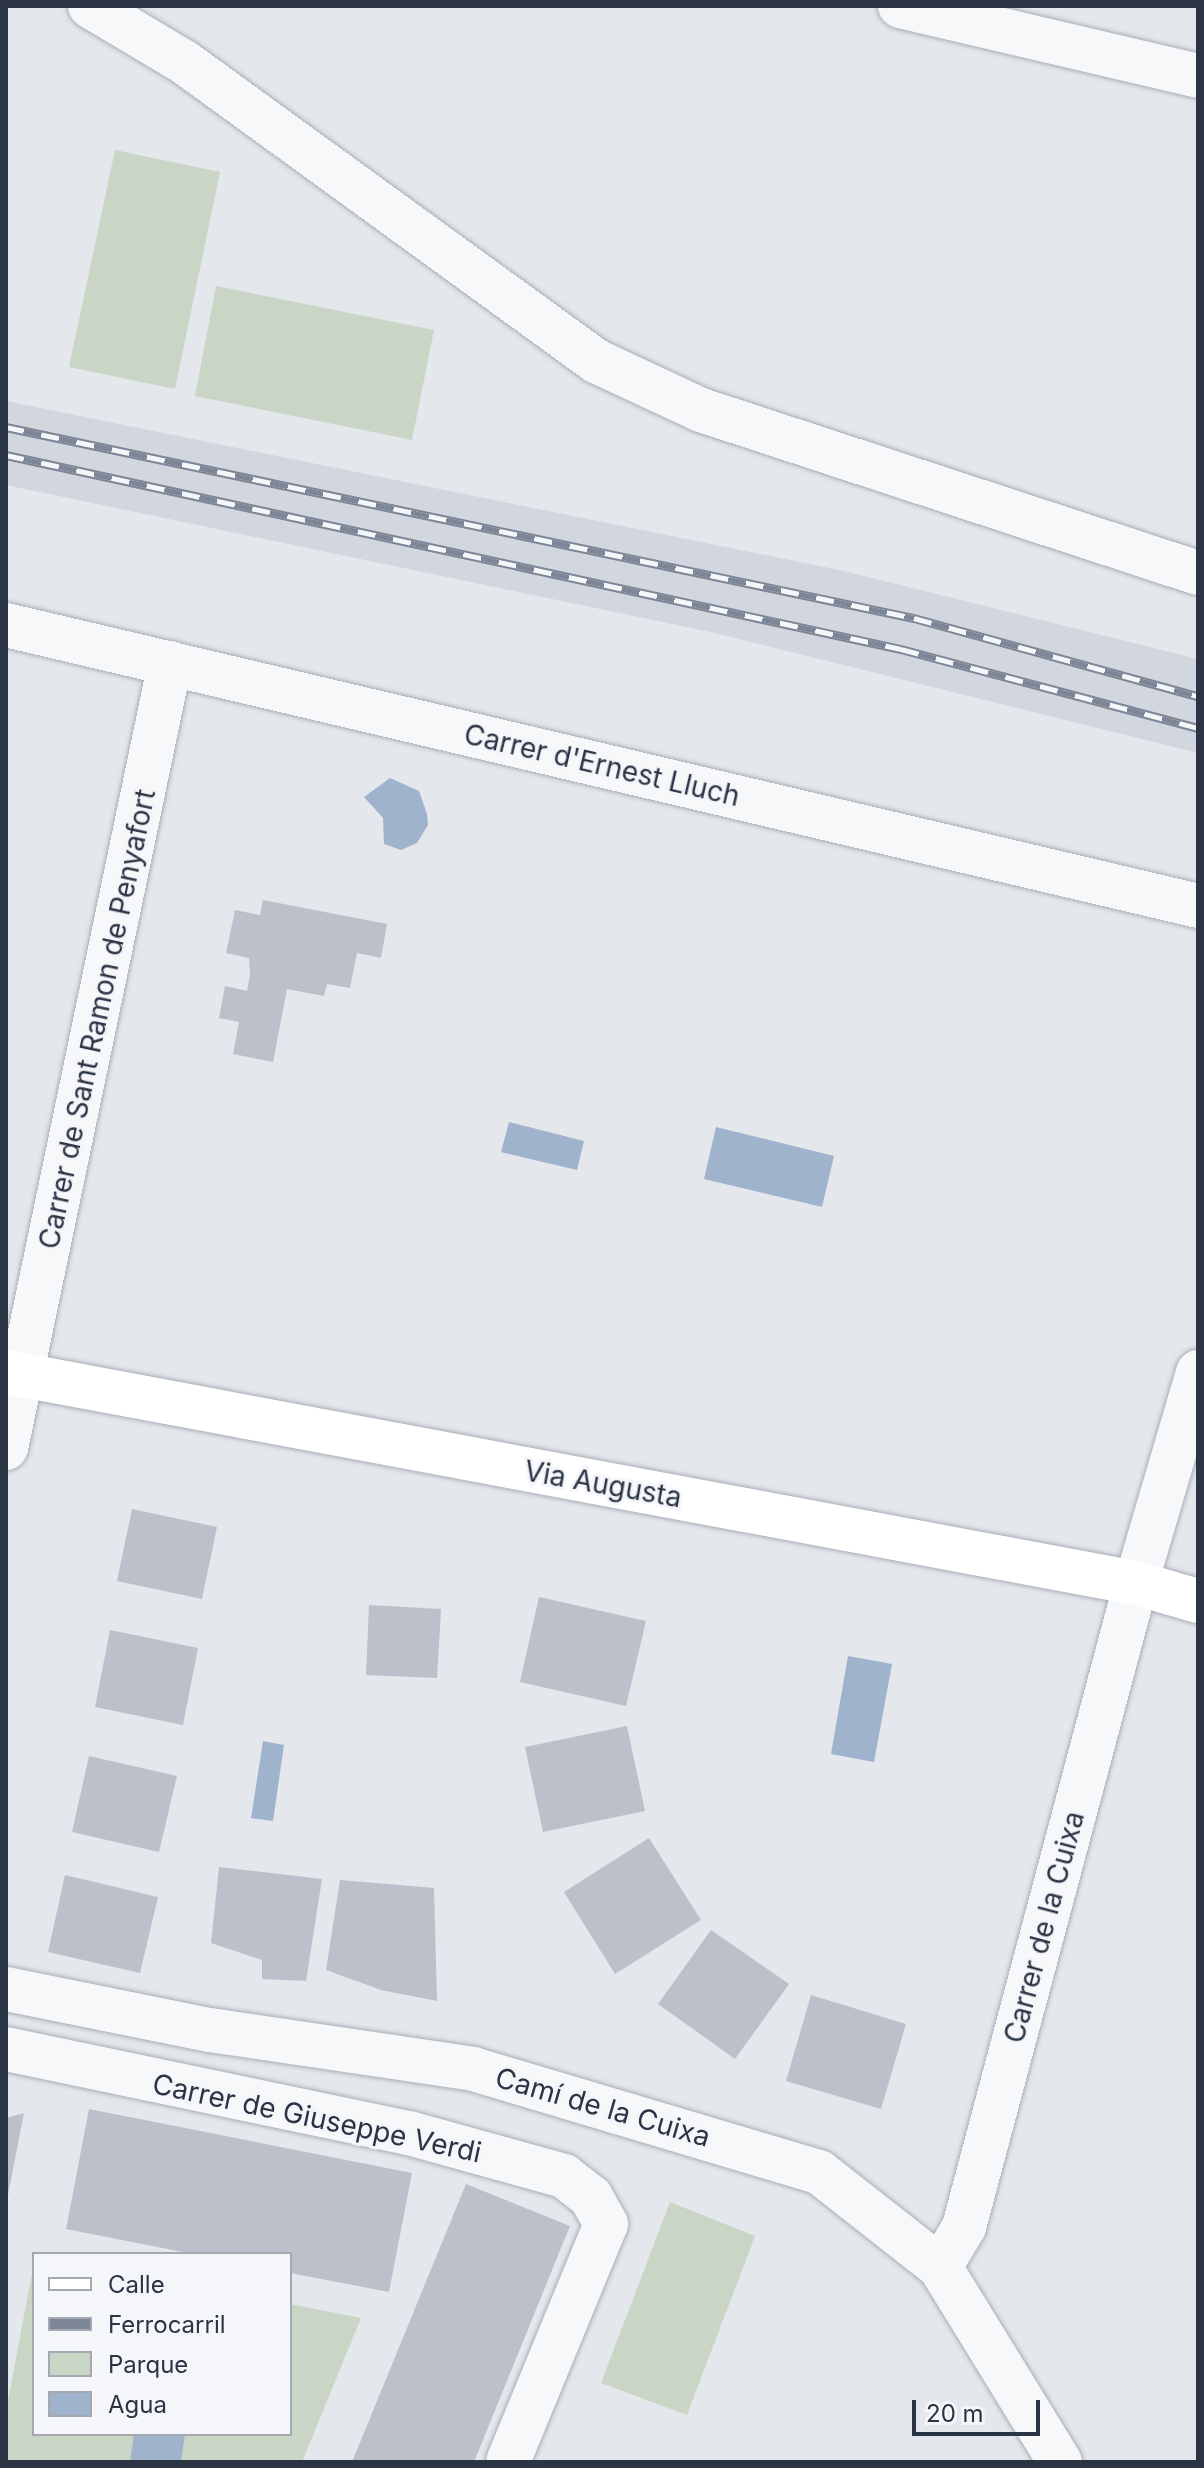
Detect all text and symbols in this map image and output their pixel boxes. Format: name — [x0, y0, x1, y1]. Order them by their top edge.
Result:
street label: Carrer d'Ernest Lluch — [461, 717, 743, 813]
street label: Carrer de Sant Ramon de Penyafort — [32, 786, 162, 1252]
street label: Via Augusta — [522, 1454, 684, 1514]
street label: Carrer de la Cuixa — [997, 1807, 1091, 2047]
street label: Camí de la Cuixa — [492, 2060, 714, 2154]
street label: Carrer de Giuseppe Verdi — [149, 2067, 485, 2169]
legend — [32, 2252, 292, 2436]
text: Calle — [108, 2270, 165, 2299]
text: Ferrocarril — [108, 2310, 226, 2339]
text: Parque — [108, 2350, 188, 2379]
scale bar — [916, 2384, 1044, 2434]
text: Agua — [108, 2390, 167, 2419]
text: 20 m — [926, 2399, 984, 2428]

